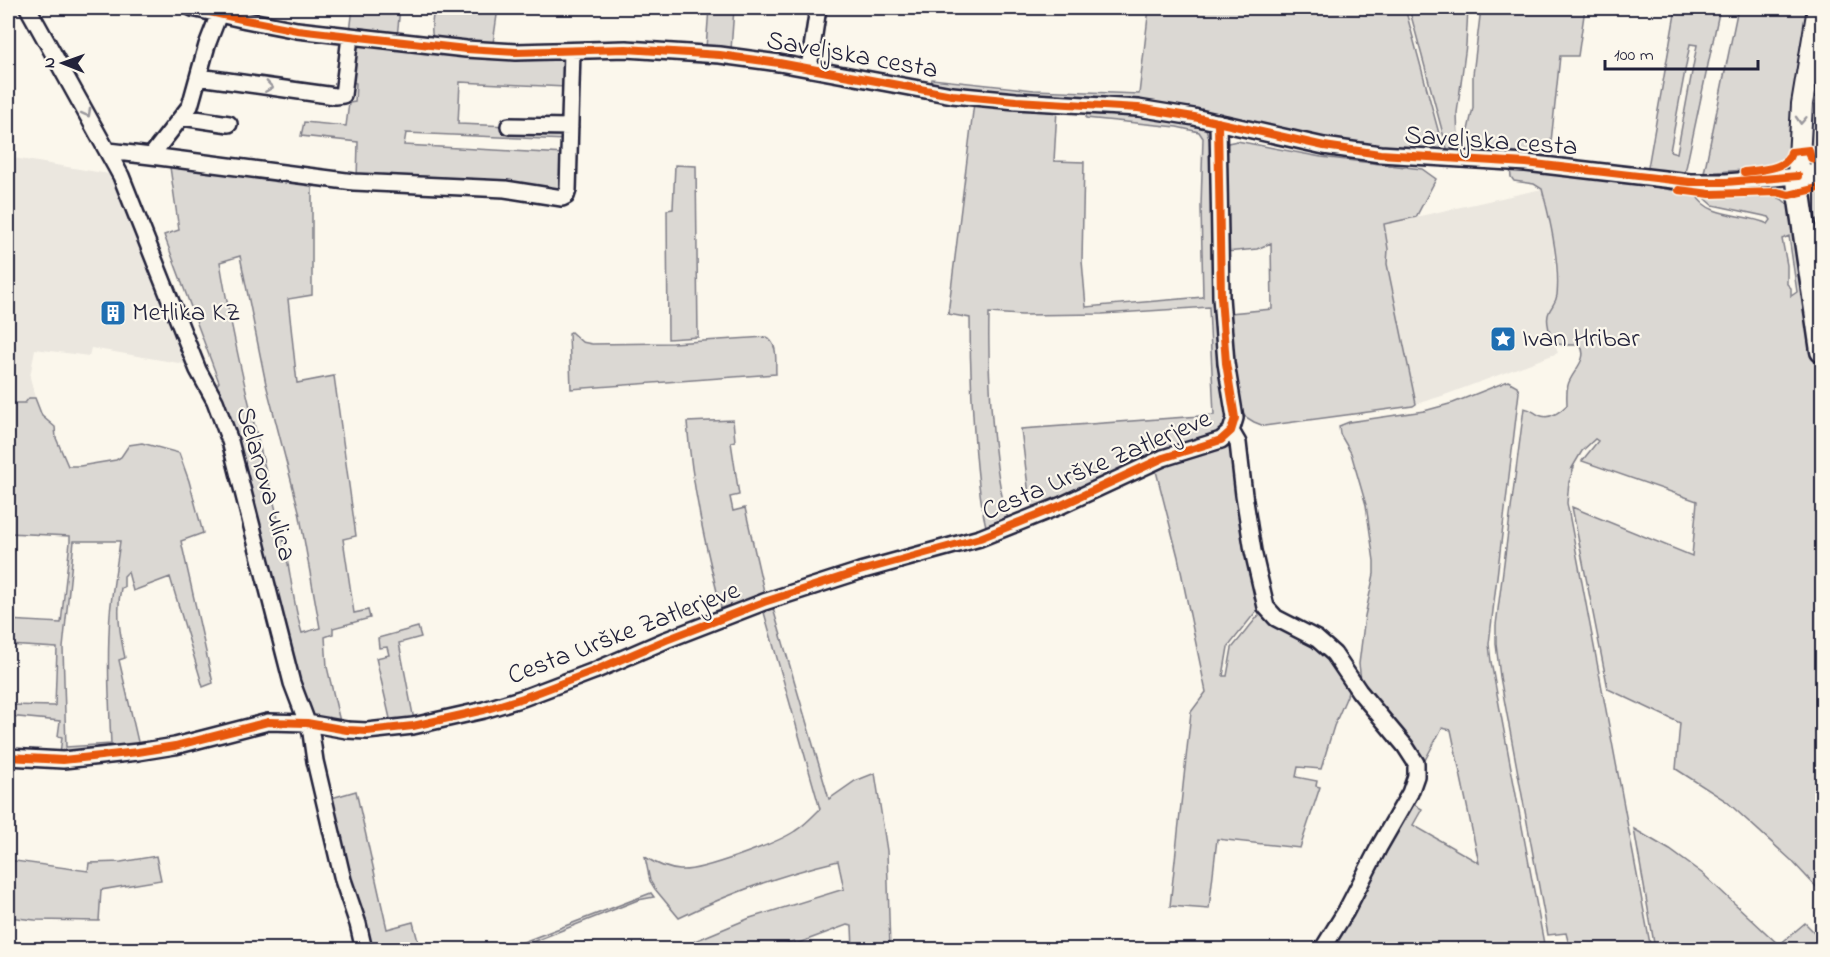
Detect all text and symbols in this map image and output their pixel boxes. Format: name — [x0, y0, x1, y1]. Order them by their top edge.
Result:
street label: Saveljska cesta — [763, 22, 941, 90]
north arrow — [33, 33, 93, 93]
scale bar — [1605, 33, 1758, 71]
text: 100 m — [1614, 43, 1654, 69]
text: N — [38, 57, 62, 68]
one-way arrow — [264, 81, 274, 93]
one-way arrow — [80, 107, 91, 118]
one-way arrow — [1795, 115, 1808, 124]
street label: Saveljska cesta — [1403, 116, 1579, 168]
place label: Metlika KZ — [132, 294, 241, 333]
building icon: Metlika KZ — [98, 298, 128, 328]
place label: Ivan Hribar — [1522, 320, 1640, 359]
place icon: Ivan Hribar — [1488, 324, 1518, 354]
street label: Cesta Urške Zatlerjeve — [976, 400, 1219, 532]
street label: Selanova ulica — [224, 402, 306, 566]
street label: Cesta Urške Zatlerjeve — [502, 571, 747, 696]

